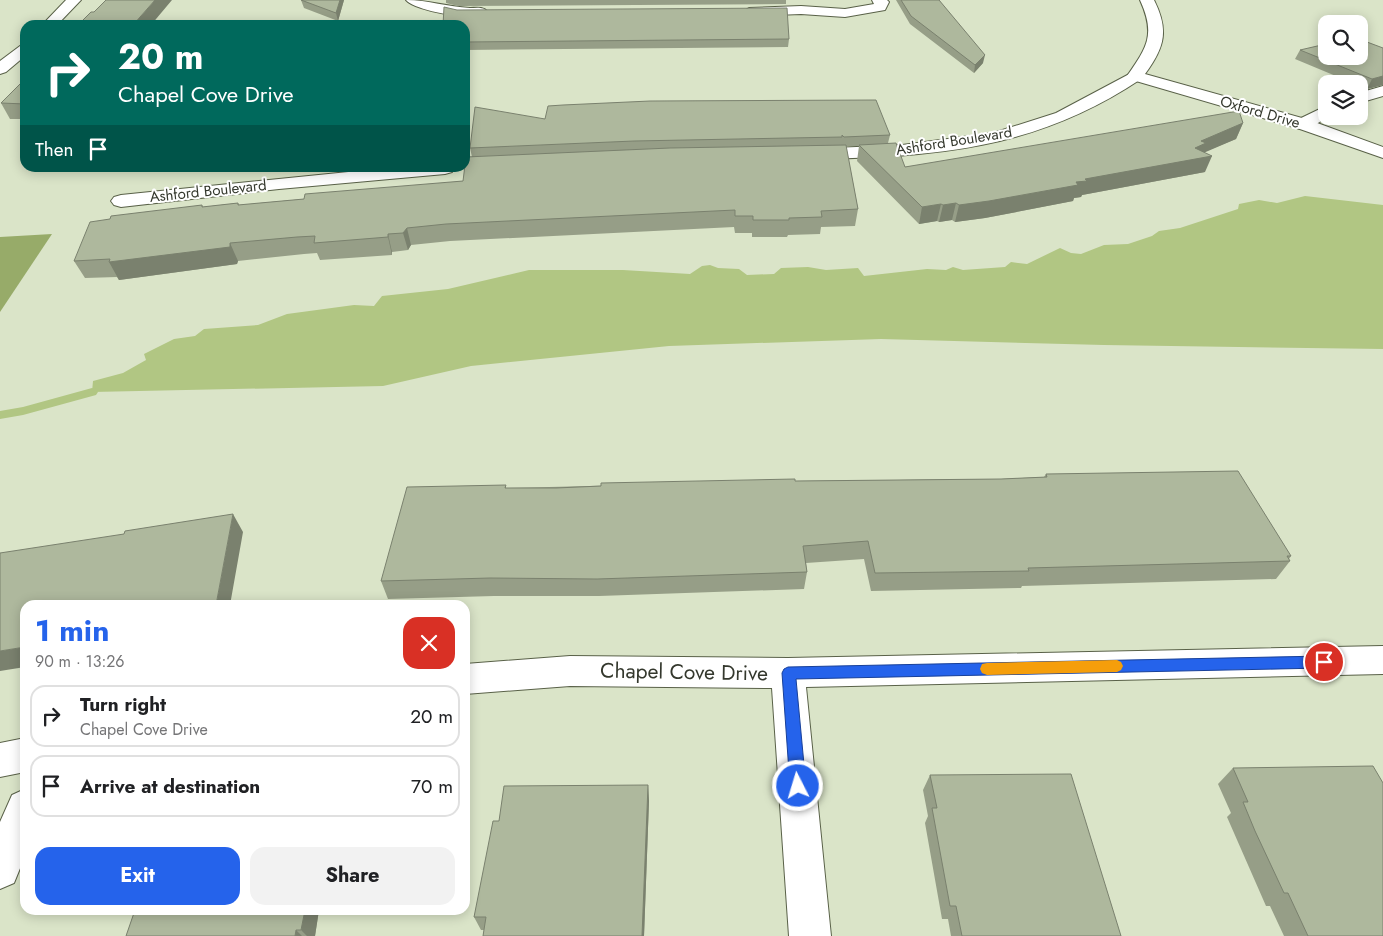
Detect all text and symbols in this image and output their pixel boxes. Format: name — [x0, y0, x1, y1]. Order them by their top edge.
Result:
map controls — [1318, 15, 1368, 125]
button: search — [1318, 15, 1368, 65]
text: 20 m — [118, 32, 203, 82]
icon: right — [35, 40, 100, 105]
button: layers — [1318, 75, 1368, 125]
text: Chapel Cove Drive — [118, 78, 294, 110]
street label: Oxford Drive — [1217, 90, 1303, 134]
street label: Ashford Boulevard — [894, 121, 1014, 161]
icon: arrive — [84, 135, 112, 163]
text: Then — [35, 136, 74, 163]
street label: Ashford Boulevard — [148, 174, 268, 208]
text: 1 min — [35, 609, 109, 652]
button: close — [403, 617, 455, 669]
pin — [1303, 641, 1345, 683]
icon: arrive — [1310, 648, 1338, 676]
text: 90 m · 13:26 — [35, 650, 125, 673]
street label: Chapel Cove Drive — [600, 656, 768, 688]
text: Turn right — [80, 691, 166, 718]
icon: right — [37, 702, 65, 730]
text: 20 m — [410, 703, 453, 730]
text: Chapel Cove Drive — [80, 718, 208, 741]
position arrow — [771, 759, 823, 811]
icon: arrive — [37, 772, 65, 800]
text: Arrive at destination — [80, 773, 260, 800]
text: 70 m — [411, 773, 453, 800]
button: Exit — [35, 847, 240, 905]
button: Share — [250, 847, 455, 905]

